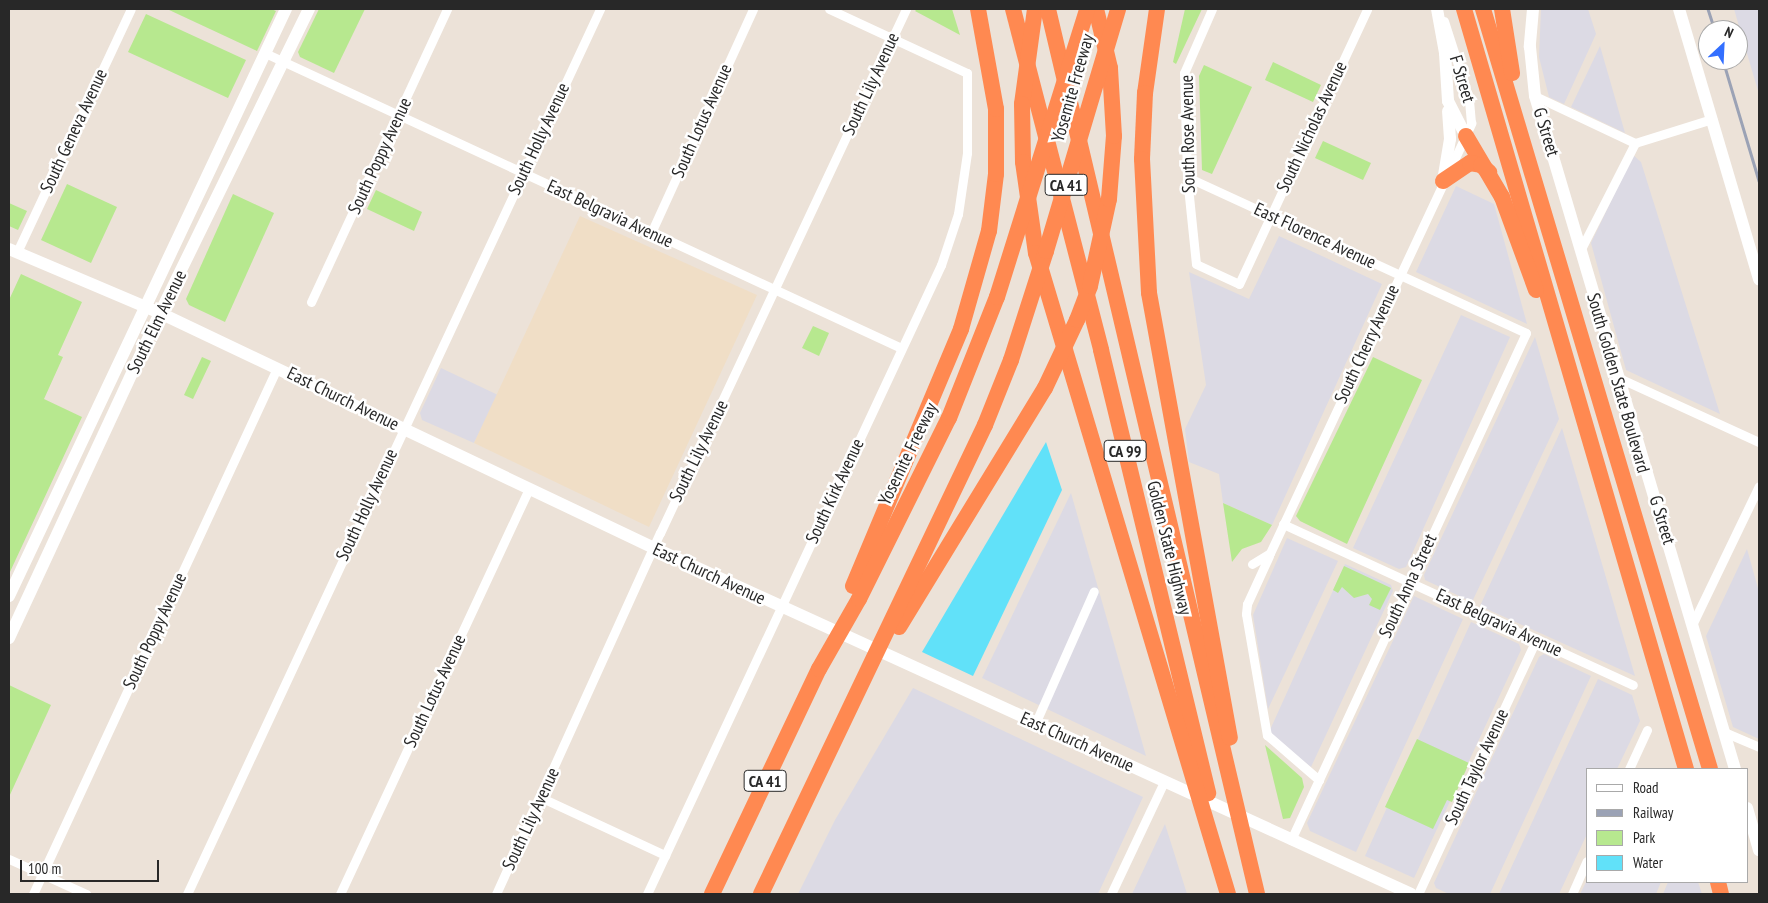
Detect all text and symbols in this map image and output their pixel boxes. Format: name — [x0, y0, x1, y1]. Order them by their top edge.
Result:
north arrow — [1698, 20, 1748, 70]
text: N — [1722, 23, 1736, 42]
street label: South Lily Avenue — [838, 29, 904, 139]
street label: Yosemite Freeway — [1047, 31, 1099, 145]
street label: F Street — [1445, 53, 1479, 105]
street label: South Nicholas Avenue — [1272, 58, 1352, 196]
street label: South Lotus Avenue — [667, 61, 737, 181]
street label: South Geneva Avenue — [36, 65, 112, 197]
street label: South Rose Avenue — [1176, 75, 1200, 193]
street label: South Holly Avenue — [503, 79, 575, 199]
street label: South Poppy Avenue — [343, 94, 417, 218]
street label: G Street — [1528, 105, 1564, 159]
road number: CA 41 — [1044, 172, 1088, 198]
street label: East Belgravia Avenue — [543, 175, 677, 253]
street label: East Florence Avenue — [1250, 198, 1380, 274]
street label: South Elm Avenue — [123, 267, 191, 377]
street label: South Cherry Avenue — [1330, 281, 1404, 407]
street label: South Golden State Boulevard — [1582, 291, 1654, 475]
street label: East Church Avenue — [283, 362, 403, 436]
street label: South Lily Avenue — [665, 396, 733, 506]
street label: Yosemite Freeway — [874, 399, 942, 509]
street label: South Kirk Avenue — [801, 435, 869, 547]
road number: CA 99 — [1102, 438, 1148, 464]
street label: South Holly Avenue — [331, 445, 403, 565]
street label: Golden State Highway — [1142, 479, 1196, 617]
street label: G Street — [1644, 493, 1680, 547]
street label: South Anna Street — [1374, 530, 1442, 642]
street label: East Church Avenue — [649, 538, 769, 610]
street label: South Poppy Avenue — [118, 569, 192, 693]
street label: East Belgravia Avenue — [1432, 584, 1566, 662]
street label: South Lotus Avenue — [399, 631, 471, 751]
street label: South Taylor Avenue — [1440, 705, 1514, 829]
street label: East Church Avenue — [1017, 707, 1137, 777]
street label: South Lily Avenue — [498, 764, 564, 874]
road number: CA 41 — [742, 768, 788, 794]
legend — [1586, 768, 1748, 883]
text: Road — [1633, 778, 1659, 797]
text: Railway — [1633, 803, 1673, 822]
text: Park — [1633, 828, 1655, 847]
scale bar — [22, 850, 161, 882]
text: Water — [1633, 853, 1663, 872]
text: 100 m — [28, 859, 61, 878]

